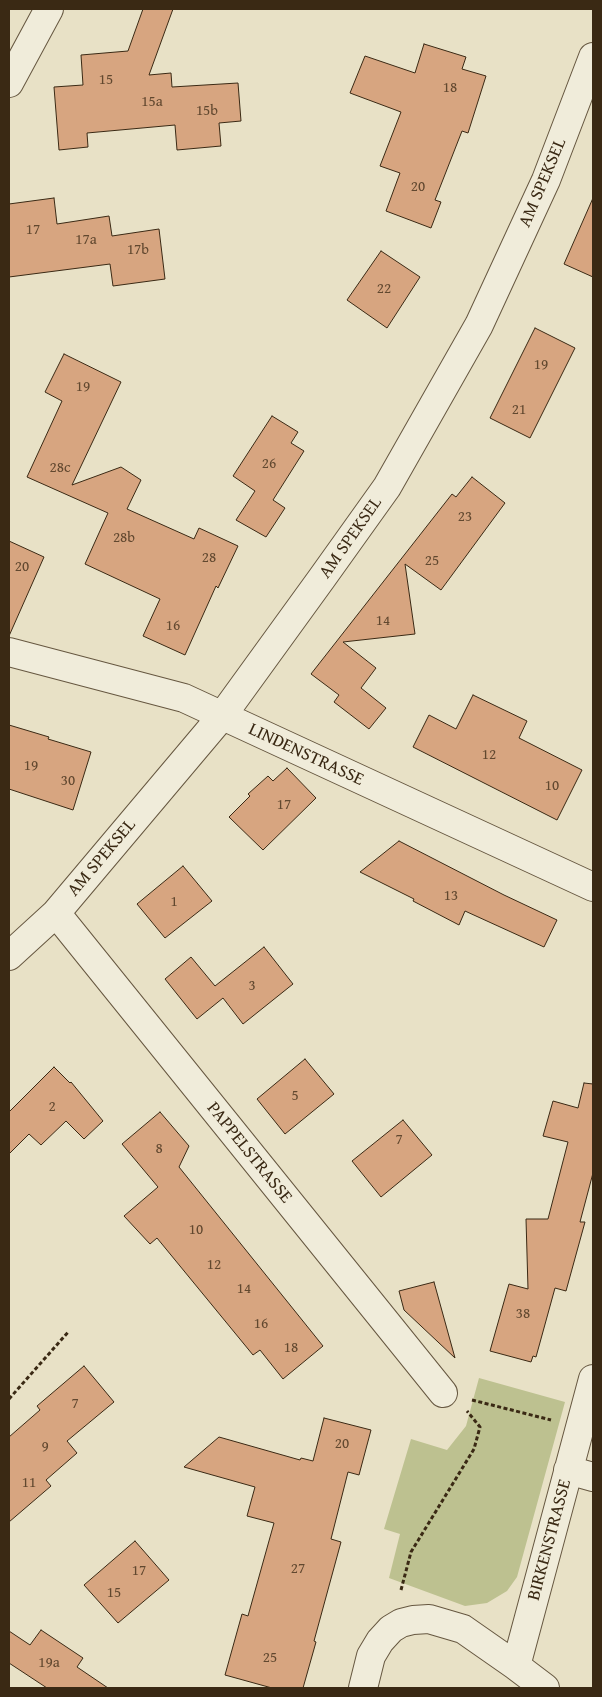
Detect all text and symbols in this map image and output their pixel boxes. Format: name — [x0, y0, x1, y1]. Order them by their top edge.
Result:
house number: 15 — [99, 71, 113, 89]
house number: 18 — [443, 79, 457, 97]
house number: 15a — [141, 93, 163, 111]
house number: 15b — [196, 102, 218, 120]
street label: AM SPEKSEL — [515, 135, 571, 231]
house number: 20 — [411, 178, 425, 196]
house number: 17 — [26, 221, 40, 239]
house number: 17a — [75, 231, 97, 249]
house number: 17b — [127, 241, 149, 259]
house number: 22 — [377, 280, 391, 298]
house number: 19 — [534, 356, 548, 374]
house number: 19 — [76, 378, 90, 396]
house number: 21 — [512, 401, 526, 419]
house number: 26 — [262, 455, 276, 473]
house number: 28c — [49, 459, 71, 477]
street label: AM SPEKSEL — [315, 493, 387, 583]
house number: 23 — [458, 508, 472, 526]
house number: 28b — [113, 529, 135, 547]
house number: 28 — [202, 549, 216, 567]
house number: 25 — [425, 552, 439, 570]
house number: 20 — [15, 558, 29, 576]
house number: 14 — [376, 612, 390, 630]
house number: 16 — [166, 617, 180, 635]
street label: LINDENSTRASSE — [245, 719, 367, 791]
house number: 12 — [482, 746, 496, 764]
house number: 19 — [24, 757, 38, 775]
house number: 30 — [61, 772, 75, 790]
house number: 10 — [545, 777, 559, 795]
house number: 17 — [277, 796, 291, 814]
street label: AM SPEKSEL — [63, 815, 141, 901]
house number: 13 — [444, 887, 458, 905]
house number: 1 — [170, 893, 178, 911]
house number: 3 — [248, 977, 256, 995]
house number: 5 — [291, 1087, 299, 1105]
house number: 2 — [48, 1098, 56, 1116]
street label: PAPPELSTRASSE — [202, 1098, 296, 1208]
house number: 7 — [395, 1131, 403, 1149]
house number: 8 — [155, 1140, 163, 1158]
house number: 10 — [189, 1221, 203, 1239]
house number: 12 — [207, 1256, 221, 1274]
house number: 14 — [237, 1280, 251, 1298]
house number: 38 — [516, 1305, 530, 1323]
house number: 16 — [254, 1315, 268, 1333]
house number: 18 — [284, 1339, 298, 1357]
house number: 7 — [71, 1395, 79, 1413]
house number: 20 — [335, 1435, 349, 1453]
house number: 9 — [41, 1438, 49, 1456]
house number: 11 — [22, 1474, 36, 1492]
street label: BIRKENSTRASSE — [523, 1477, 577, 1603]
house number: 27 — [291, 1560, 305, 1578]
house number: 17 — [132, 1562, 146, 1580]
house number: 15 — [107, 1584, 121, 1602]
house number: 25 — [263, 1649, 277, 1667]
house number: 19a — [38, 1654, 60, 1672]

